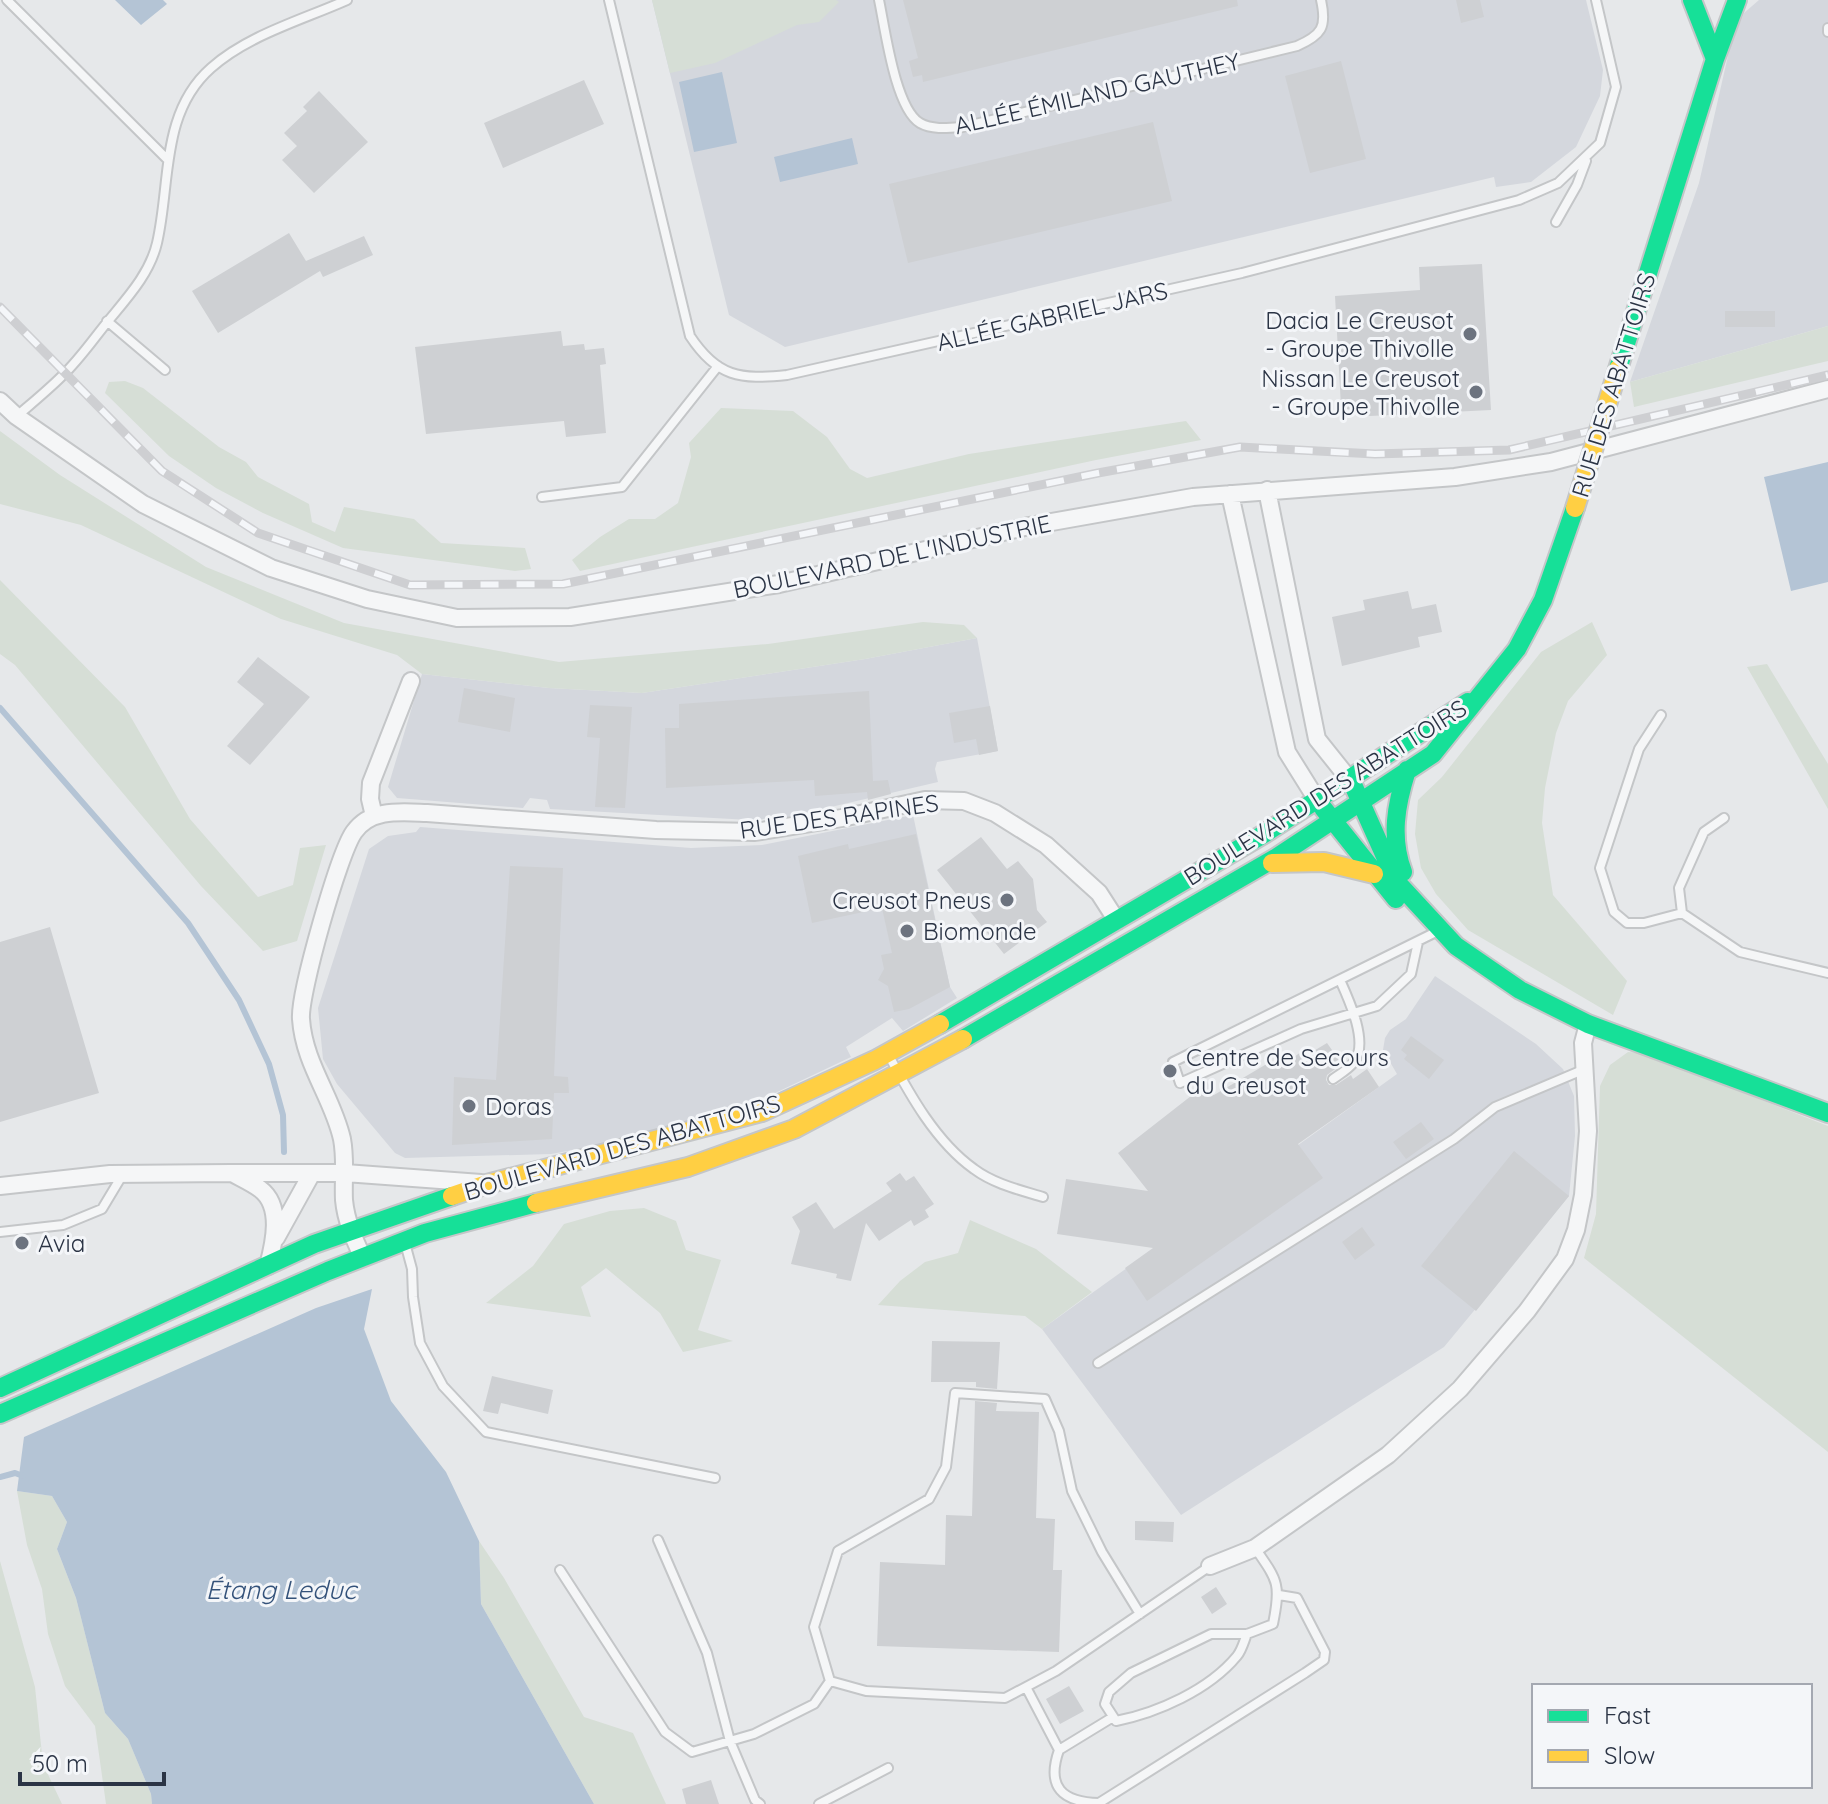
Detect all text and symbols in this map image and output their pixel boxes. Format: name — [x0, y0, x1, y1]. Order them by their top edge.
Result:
street label: ALLÉE ÉMILAND GAUTHEY — [951, 46, 1243, 140]
street label: RUE DES ABATTOIRS — [1565, 269, 1661, 501]
street label: ALLÉE GABRIEL JARS — [934, 275, 1170, 357]
place label: Dacia Le Creusot - Groupe Thivolle — [1265, 305, 1454, 363]
marker: Dacia Le Creusot - Groupe Thivolle — [1461, 325, 1479, 343]
place label: Nissan Le Creusot - Groupe Thivolle — [1261, 363, 1460, 421]
marker: Nissan Le Creusot - Groupe Thivolle — [1467, 383, 1485, 401]
street label: BOULEVARD DE L'INDUSTRIE — [730, 508, 1054, 604]
street label: BOULEVARD DES ABATTOIRS — [1178, 692, 1472, 892]
street label: RUE DES RAPINES — [738, 787, 940, 845]
place label: Creusot Pneus — [832, 885, 991, 915]
marker: Creusot Pneus — [998, 891, 1016, 909]
place label: Biomonde — [923, 916, 1037, 946]
marker: Biomonde — [898, 922, 916, 940]
place label: Centre de Secours du Creusot — [1186, 1042, 1389, 1100]
marker: Centre de Secours du Creusot — [1161, 1062, 1179, 1080]
street label: BOULEVARD DES ABATTOIRS — [460, 1087, 784, 1207]
place label: Doras — [485, 1091, 552, 1121]
marker: Doras — [460, 1097, 478, 1115]
place label: Avia — [38, 1228, 85, 1258]
marker: Avia — [13, 1234, 31, 1252]
water label: Étang Leduc — [206, 1573, 359, 1606]
legend — [1532, 1684, 1812, 1788]
text: Fast — [1604, 1700, 1651, 1730]
scale bar — [20, 1736, 164, 1786]
text: Slow — [1604, 1740, 1655, 1770]
text: 50 m — [32, 1748, 88, 1778]

